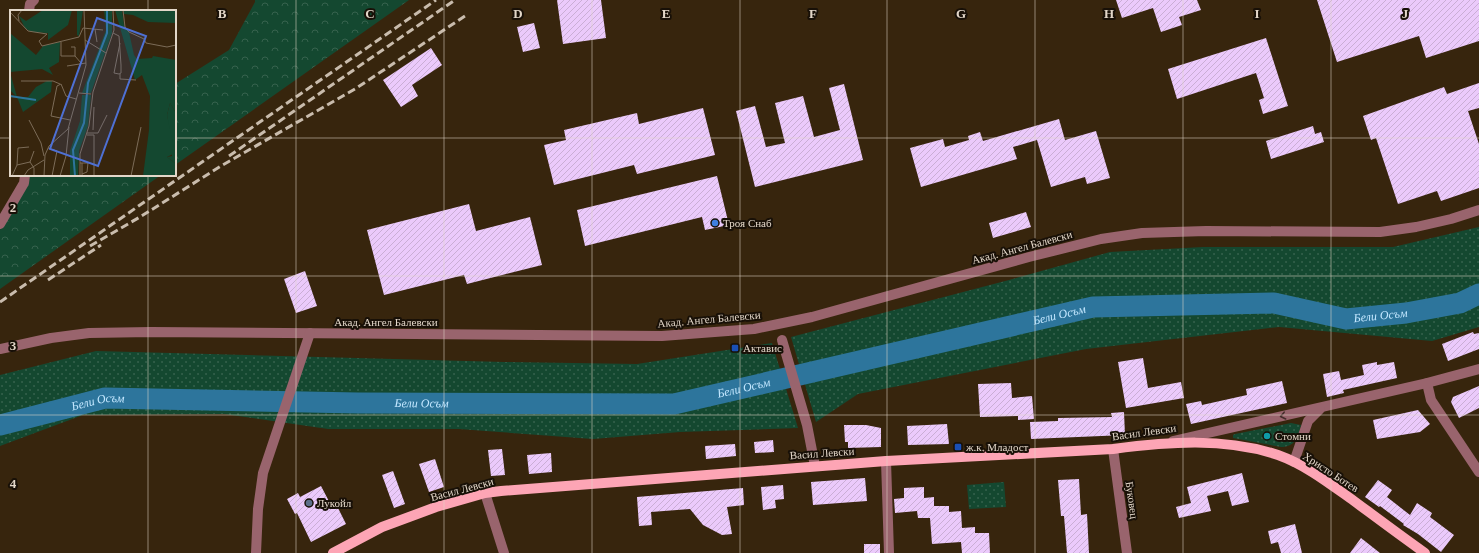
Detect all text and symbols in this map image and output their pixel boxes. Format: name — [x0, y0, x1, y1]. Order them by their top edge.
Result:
text: B — [218, 6, 227, 21]
text: C — [365, 6, 375, 21]
text: D — [513, 6, 523, 21]
text: E — [662, 6, 670, 21]
text: F — [809, 6, 817, 21]
text: G — [956, 6, 966, 21]
text: H — [1104, 6, 1114, 21]
text: I — [1254, 6, 1260, 21]
text: J — [1402, 6, 1409, 21]
inset map — [10, 10, 176, 176]
text: 2 — [10, 200, 16, 215]
place label: Троя Снаб — [723, 217, 772, 229]
marker: Троя Снаб — [710, 218, 720, 228]
street label: Акад. Ангел Балевски — [971, 228, 1074, 266]
water label: Бели Осъм — [1030, 302, 1088, 328]
water label: Бели Осъм — [1352, 306, 1408, 325]
street label: Акад. Ангел Балевски — [657, 309, 761, 329]
street label: Акад. Ангел Балевски — [334, 316, 438, 328]
text: 3 — [10, 338, 17, 353]
place label: Актавис — [743, 342, 782, 354]
marker: Актавис — [730, 343, 740, 353]
water label: Бели Осъм — [715, 375, 772, 401]
water label: Бели Осъм — [69, 391, 125, 414]
water label: Бели Осъм — [393, 396, 449, 410]
one-way arrow — [1280, 412, 1286, 420]
street label: Васил Левски — [1111, 422, 1177, 442]
place label: Стомни — [1275, 430, 1311, 442]
marker: Стомни — [1262, 431, 1272, 441]
place label: ж.к. Младост — [965, 441, 1029, 453]
marker: ж.к. Младост — [953, 442, 963, 452]
street label: Васил Левски — [789, 445, 855, 461]
street label: Христо Ботев — [1301, 450, 1361, 494]
street label: Васил Левски — [429, 475, 495, 503]
text: 4 — [10, 476, 17, 491]
street label: Буковец — [1123, 480, 1141, 520]
place label: Лукойл — [317, 497, 352, 509]
marker: Лукойл — [304, 498, 314, 508]

